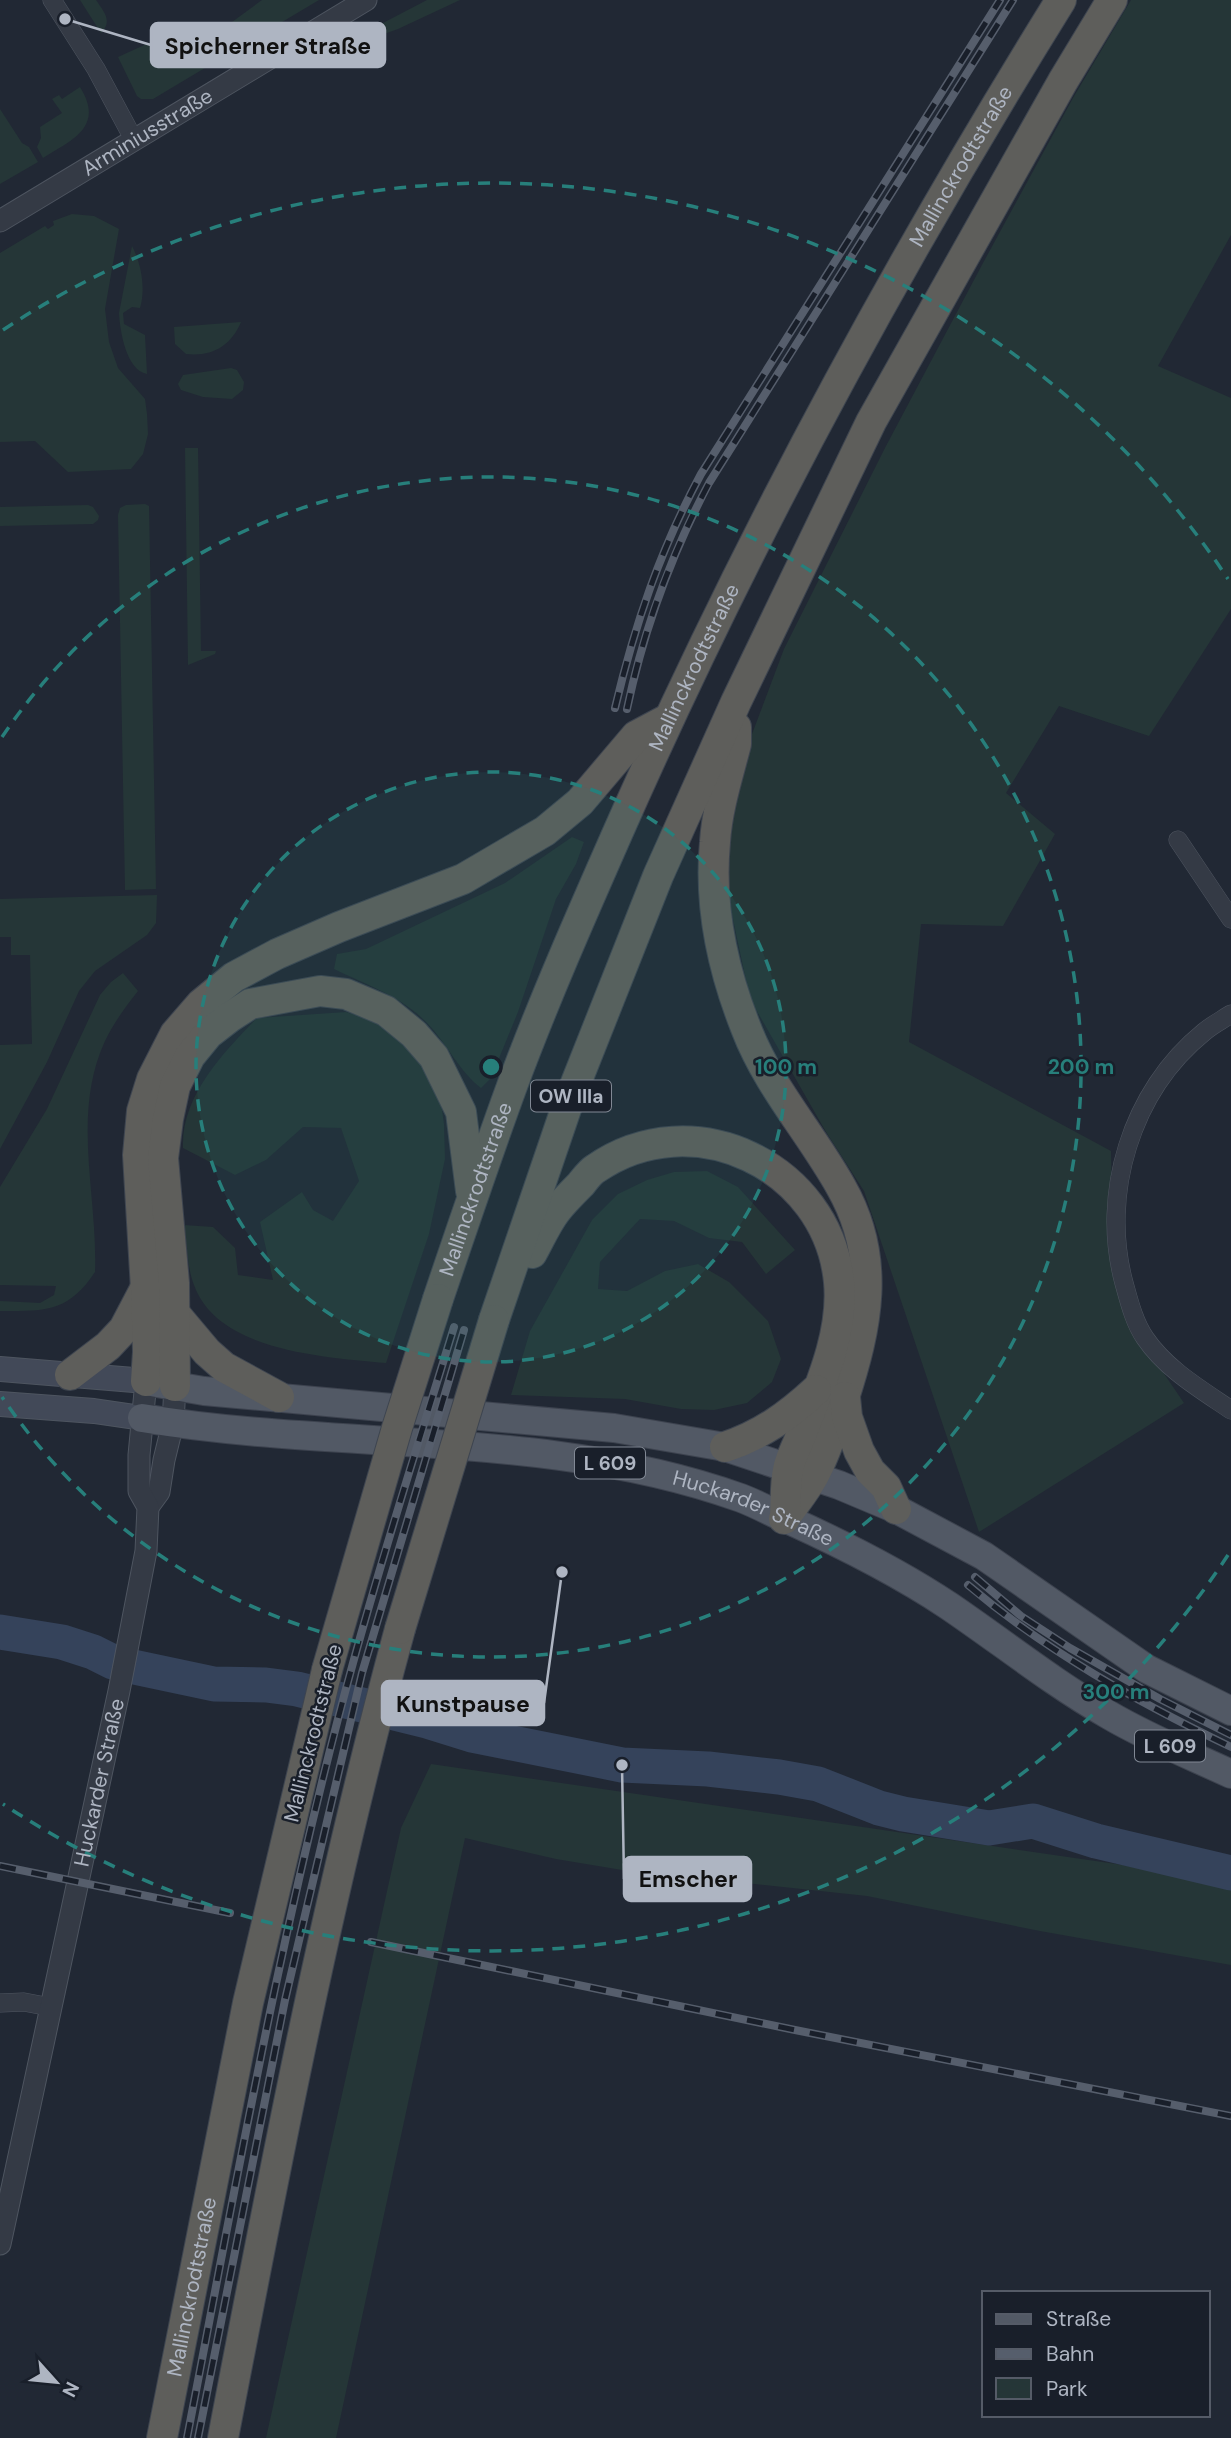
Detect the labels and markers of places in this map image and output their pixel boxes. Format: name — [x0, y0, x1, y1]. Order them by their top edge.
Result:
callout: Spicherner Straße — [151, 23, 385, 67]
centre of rings — [479, 1055, 503, 1079]
callout: Kunstpause — [382, 1681, 544, 1725]
callout: Emscher — [624, 1857, 751, 1901]

